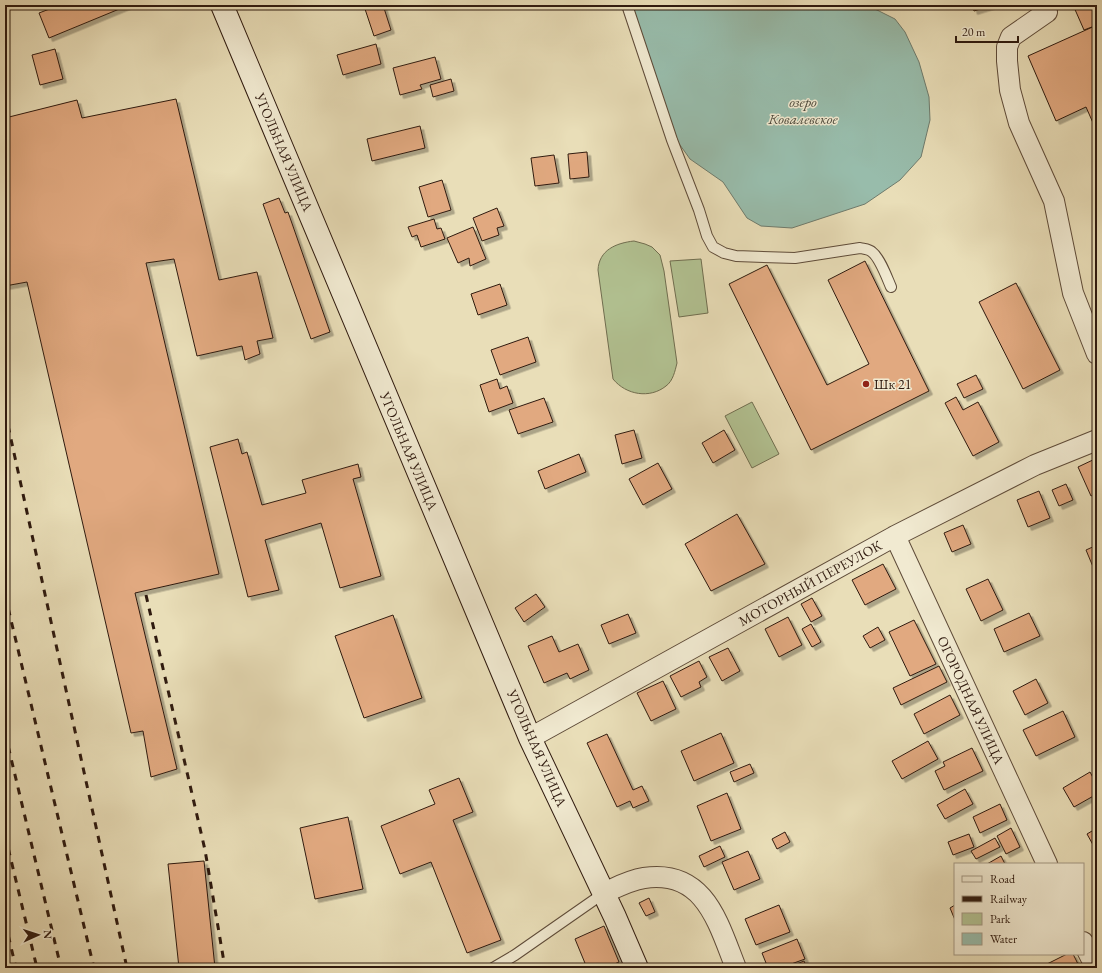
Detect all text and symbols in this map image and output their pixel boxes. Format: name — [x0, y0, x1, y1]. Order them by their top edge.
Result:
scale bar — [956, 18, 1018, 44]
text: 20 m — [962, 24, 986, 40]
street label: УГОЛЬНАЯ УЛИЦА — [251, 89, 317, 214]
water label: озеро Ковалевское — [767, 92, 839, 128]
place label: Шк 21 — [874, 375, 911, 393]
marker: Шк 21 — [861, 379, 871, 389]
street label: УГОЛЬНАЯ УЛИЦА — [376, 388, 442, 513]
street label: МОТОРНЫЙ ПЕРЕУЛОК — [735, 536, 885, 630]
street label: ОГОРОДНАЯ УЛИЦА — [933, 633, 1009, 767]
street label: УГОЛЬНАЯ УЛИЦА — [503, 686, 571, 810]
legend — [954, 863, 1084, 955]
text: Road — [990, 871, 1016, 887]
text: Railway — [990, 891, 1028, 907]
text: Park — [990, 911, 1011, 927]
north arrow — [18, 915, 58, 955]
text: N — [41, 930, 55, 939]
text: Water — [990, 931, 1017, 947]

